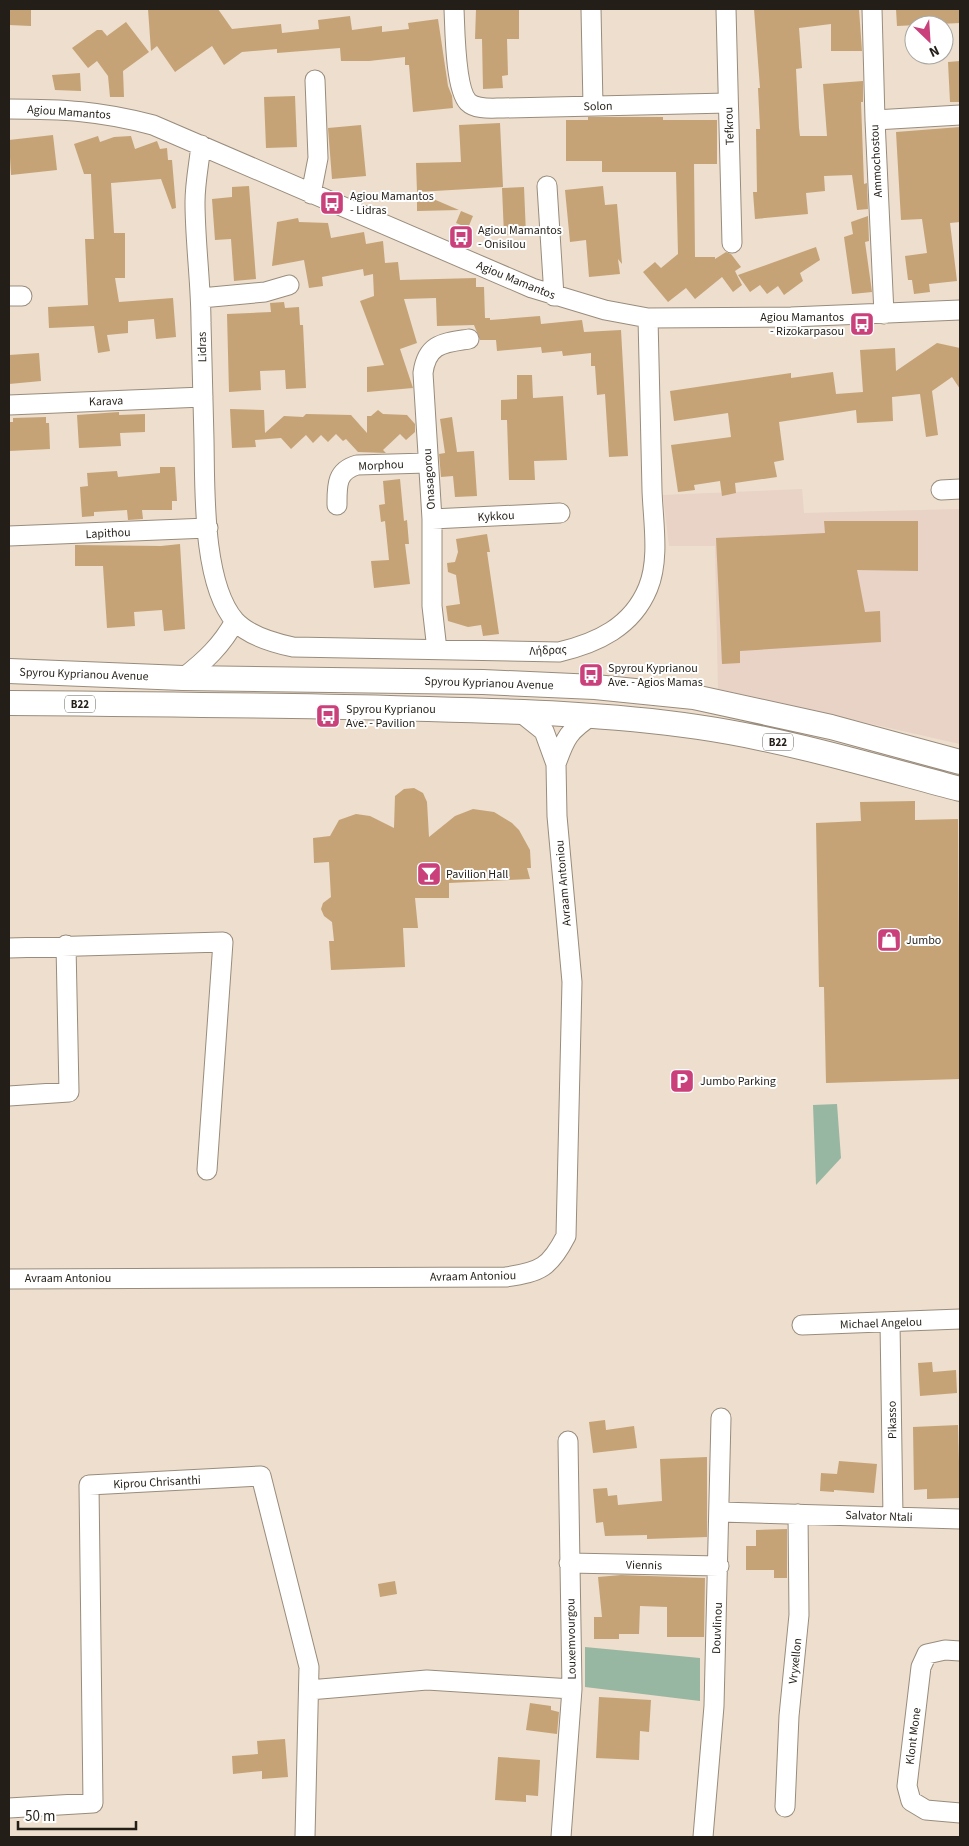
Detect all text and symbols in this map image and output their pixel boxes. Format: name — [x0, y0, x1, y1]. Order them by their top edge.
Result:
north arrow — [904, 15, 954, 65]
text: N — [926, 40, 943, 62]
street label: Solon — [583, 98, 613, 115]
street label: Agiou Mamantos — [27, 101, 111, 124]
street label: Tefkrou — [720, 107, 739, 145]
street label: Ammochostou — [866, 124, 887, 198]
place label: Agiou Mamantos - Lidras — [350, 188, 434, 219]
bus stop icon: Agiou Mamantos - Lidras — [319, 190, 345, 216]
place label: Agiou Mamantos - Onisilou — [478, 222, 562, 253]
bus stop icon: Agiou Mamantos - Onisilou — [448, 224, 474, 250]
street label: Agiou Mamantos — [474, 257, 558, 304]
place label: Agiou Mamantos - Rizokarpasou — [760, 309, 844, 340]
bus stop icon: Agiou Mamantos - Rizokarpasou — [849, 311, 875, 337]
street label: Lidras — [194, 332, 211, 362]
street label: Karava — [89, 392, 123, 411]
street label: Onasagorou — [419, 448, 440, 510]
street label: Morphou — [358, 456, 404, 475]
street label: Kykkou — [477, 507, 515, 526]
street label: Lapithou — [85, 524, 131, 543]
street label: Λήδρας — [529, 641, 567, 660]
place label: Spyrou Kyprianou Ave. - Agios Mamas — [608, 660, 703, 691]
bus stop icon: Spyrou Kyprianou Ave. - Agios Mamas — [578, 662, 604, 688]
street label: Spyrou Kyprianou Avenue — [19, 664, 149, 685]
street label: Spyrou Kyprianou Avenue — [424, 673, 554, 694]
road number: B22 — [65, 696, 95, 712]
place label: Spyrou Kyprianou Ave. - Pavilion — [346, 701, 436, 732]
bus stop icon: Spyrou Kyprianou Ave. - Pavilion — [315, 703, 341, 729]
road number: B22 — [763, 734, 793, 750]
street label: Avraam Antoniou — [551, 839, 576, 927]
bar icon: Pavilion Hall — [416, 861, 442, 887]
place label: Pavilion Hall — [446, 866, 508, 883]
shop icon: Jumbo — [876, 927, 902, 953]
place label: Jumbo — [906, 932, 941, 949]
parking icon: Jumbo Parking — [669, 1068, 695, 1094]
place label: Jumbo Parking — [700, 1073, 776, 1090]
street label: Avraam Antoniou — [430, 1267, 516, 1286]
street label: Avraam Antoniou — [25, 1270, 111, 1287]
street label: Michael Angelou — [840, 1314, 922, 1333]
street label: Pikasso — [884, 1401, 901, 1439]
street label: Kiprou Chrisanthi — [113, 1472, 201, 1493]
street label: Salvator Ntali — [845, 1507, 913, 1526]
street label: Viennis — [626, 1557, 662, 1574]
street label: Louxemvourgou — [562, 1598, 581, 1680]
street label: Douvlinou — [708, 1602, 727, 1654]
street label: Vryxellon — [785, 1637, 806, 1685]
street label: Klont Mone — [902, 1707, 925, 1766]
scale bar — [18, 1798, 135, 1830]
text: 50 m — [25, 1806, 55, 1827]

